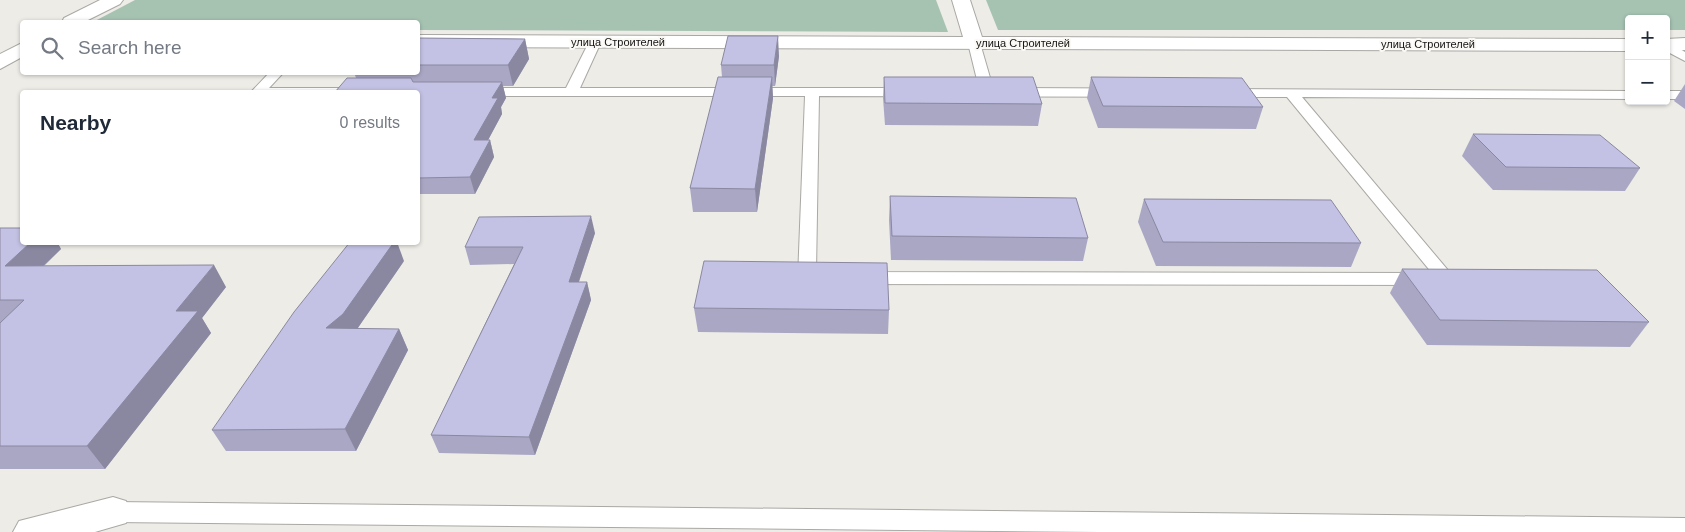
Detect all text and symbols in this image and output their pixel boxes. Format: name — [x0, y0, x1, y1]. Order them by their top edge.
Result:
map controls — [1625, 15, 1670, 105]
button: + — [1625, 15, 1670, 60]
search box — [20, 20, 420, 75]
icon: search — [38, 34, 66, 62]
street label: улица Строителей — [571, 36, 665, 48]
text: Search here — [78, 37, 182, 58]
street label: улица Строителей — [976, 37, 1070, 49]
street label: улица Строителей — [1381, 38, 1475, 50]
button: − — [1625, 60, 1670, 105]
text: Nearby — [40, 111, 111, 134]
text: 0 results — [340, 114, 400, 131]

